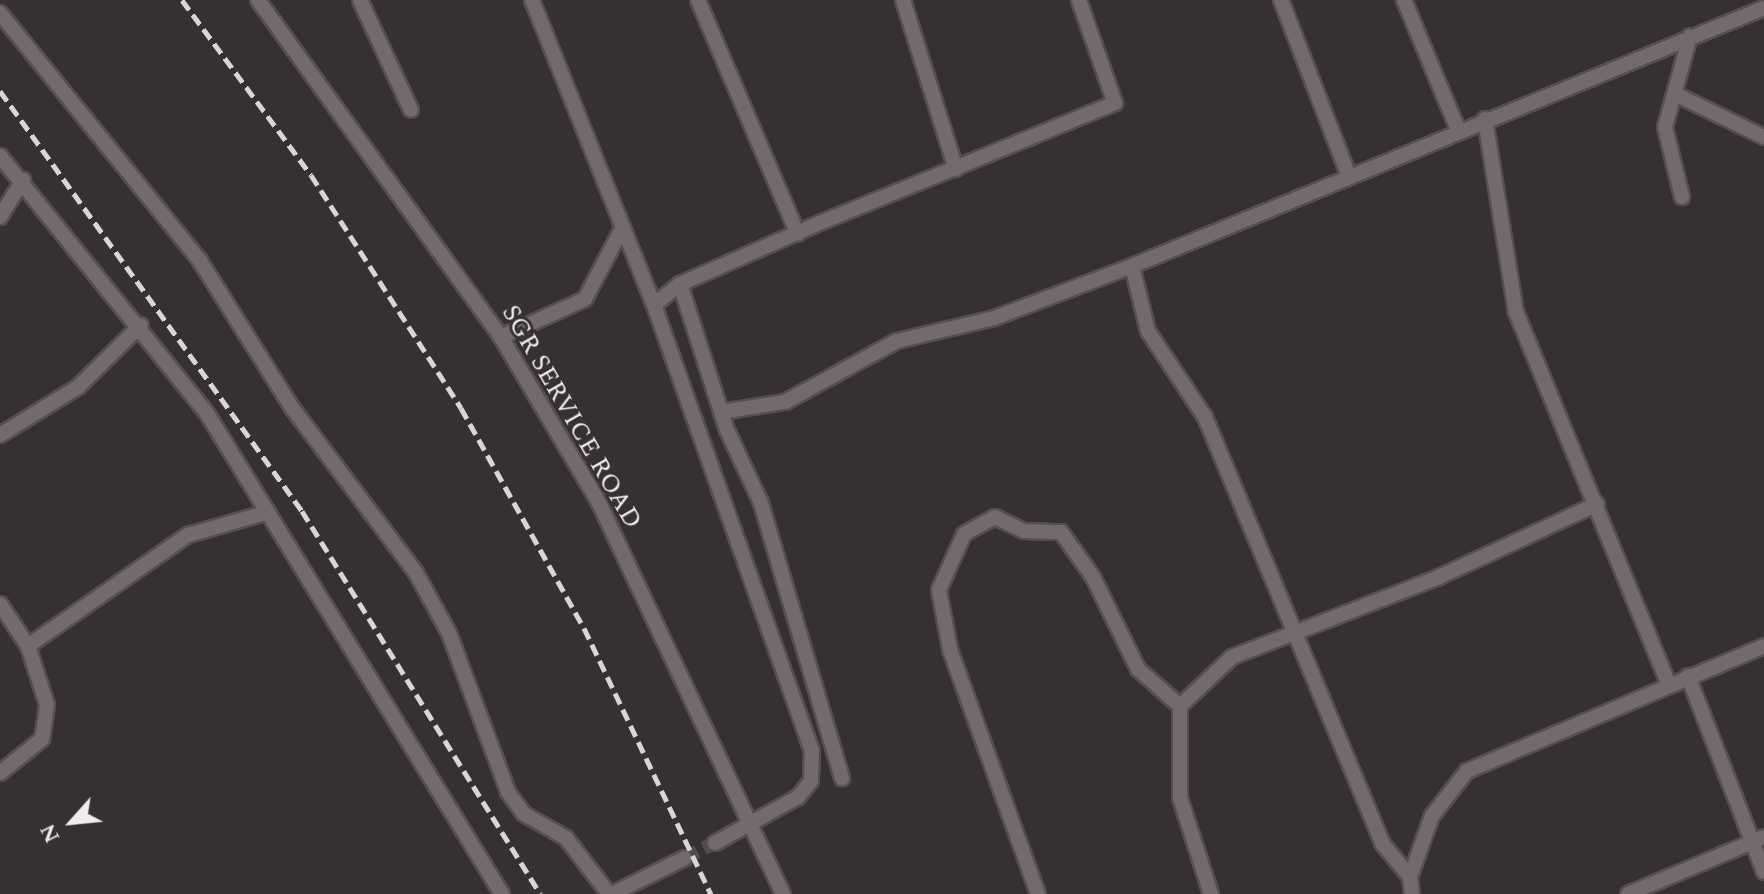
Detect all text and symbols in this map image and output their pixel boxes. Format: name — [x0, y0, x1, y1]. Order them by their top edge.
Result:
street label: SGR SERVICE ROAD — [494, 299, 648, 535]
north arrow — [32, 782, 112, 862]
text: N — [31, 818, 69, 849]

